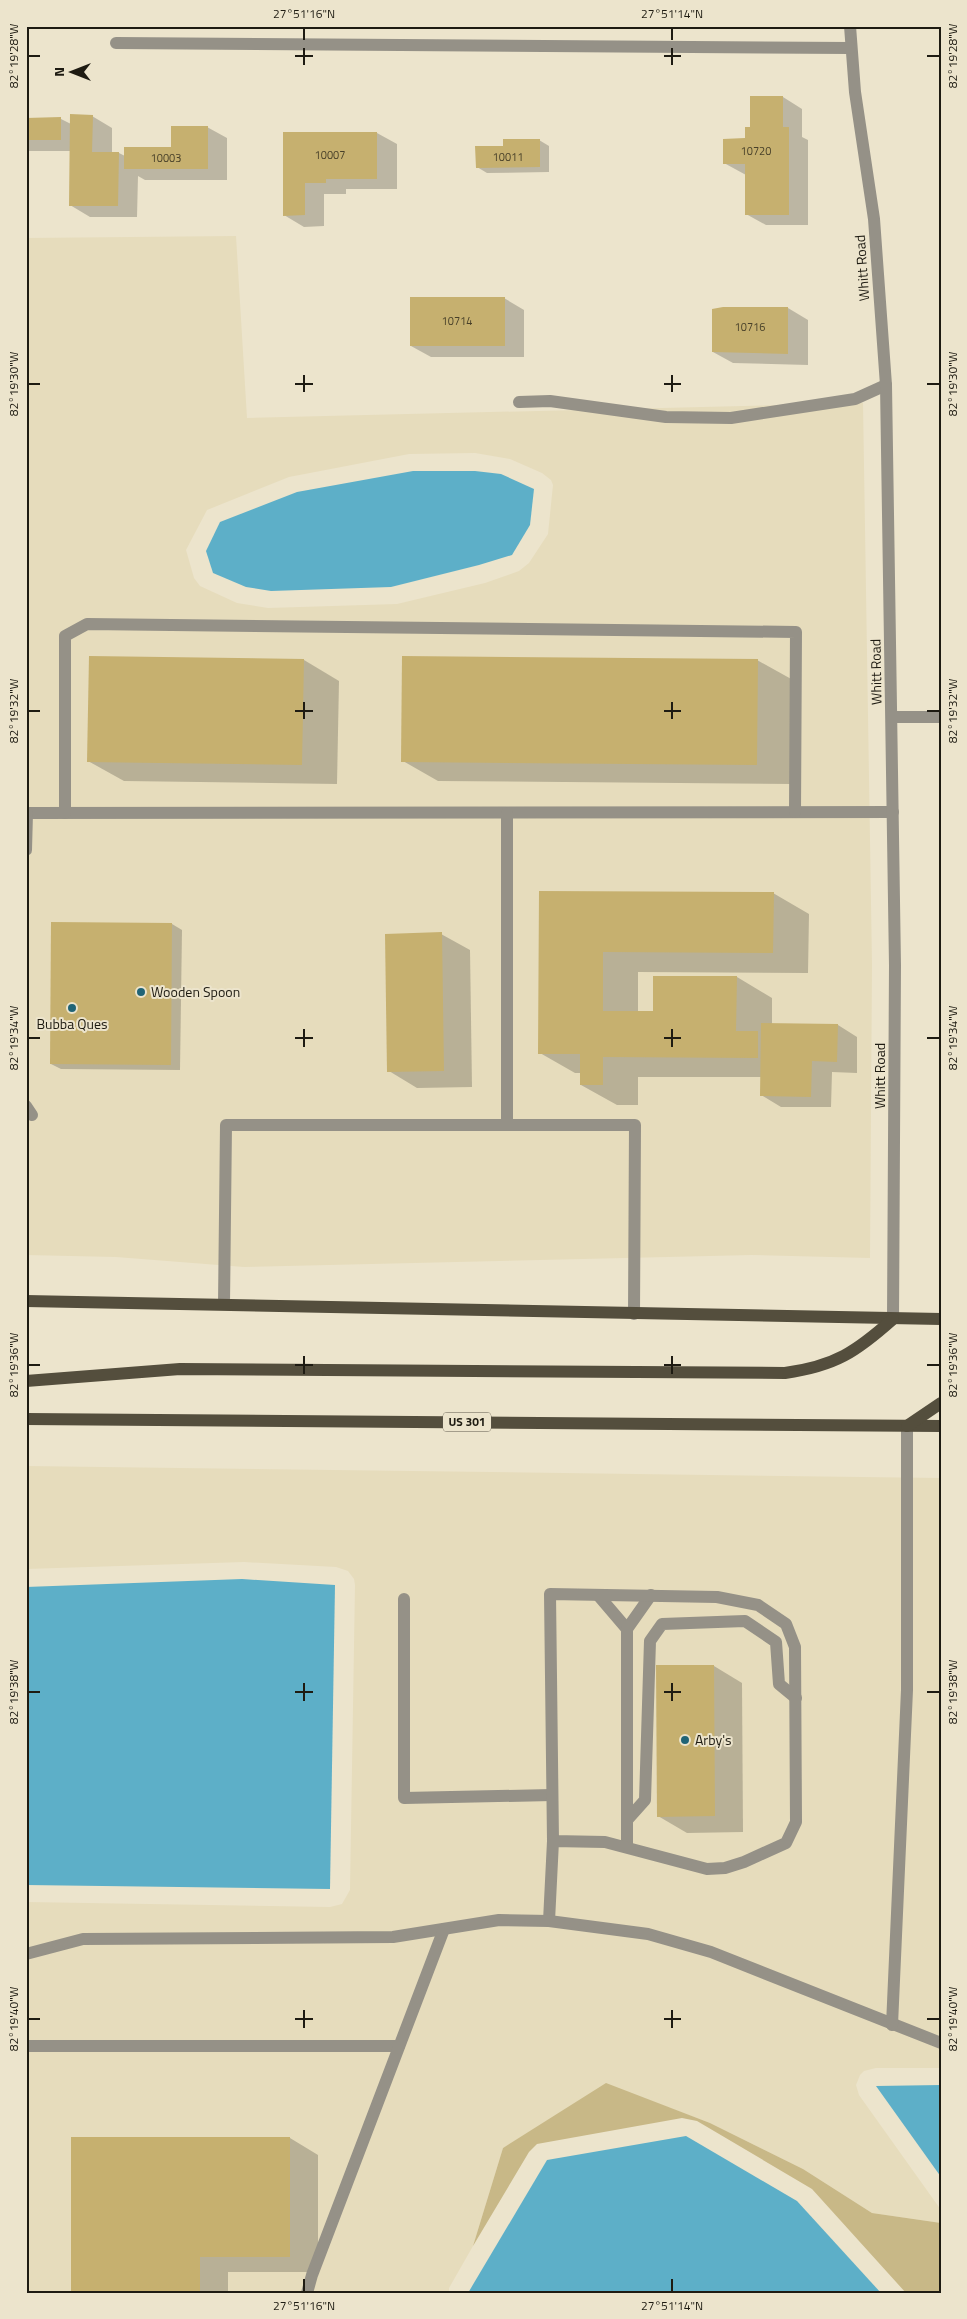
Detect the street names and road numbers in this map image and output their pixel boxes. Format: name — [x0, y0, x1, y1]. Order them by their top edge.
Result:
street label: Whitt Road — [849, 234, 874, 302]
street label: Whitt Road — [864, 639, 887, 705]
street label: Whitt Road — [869, 1043, 890, 1109]
road number: US 301 — [443, 1412, 491, 1431]

